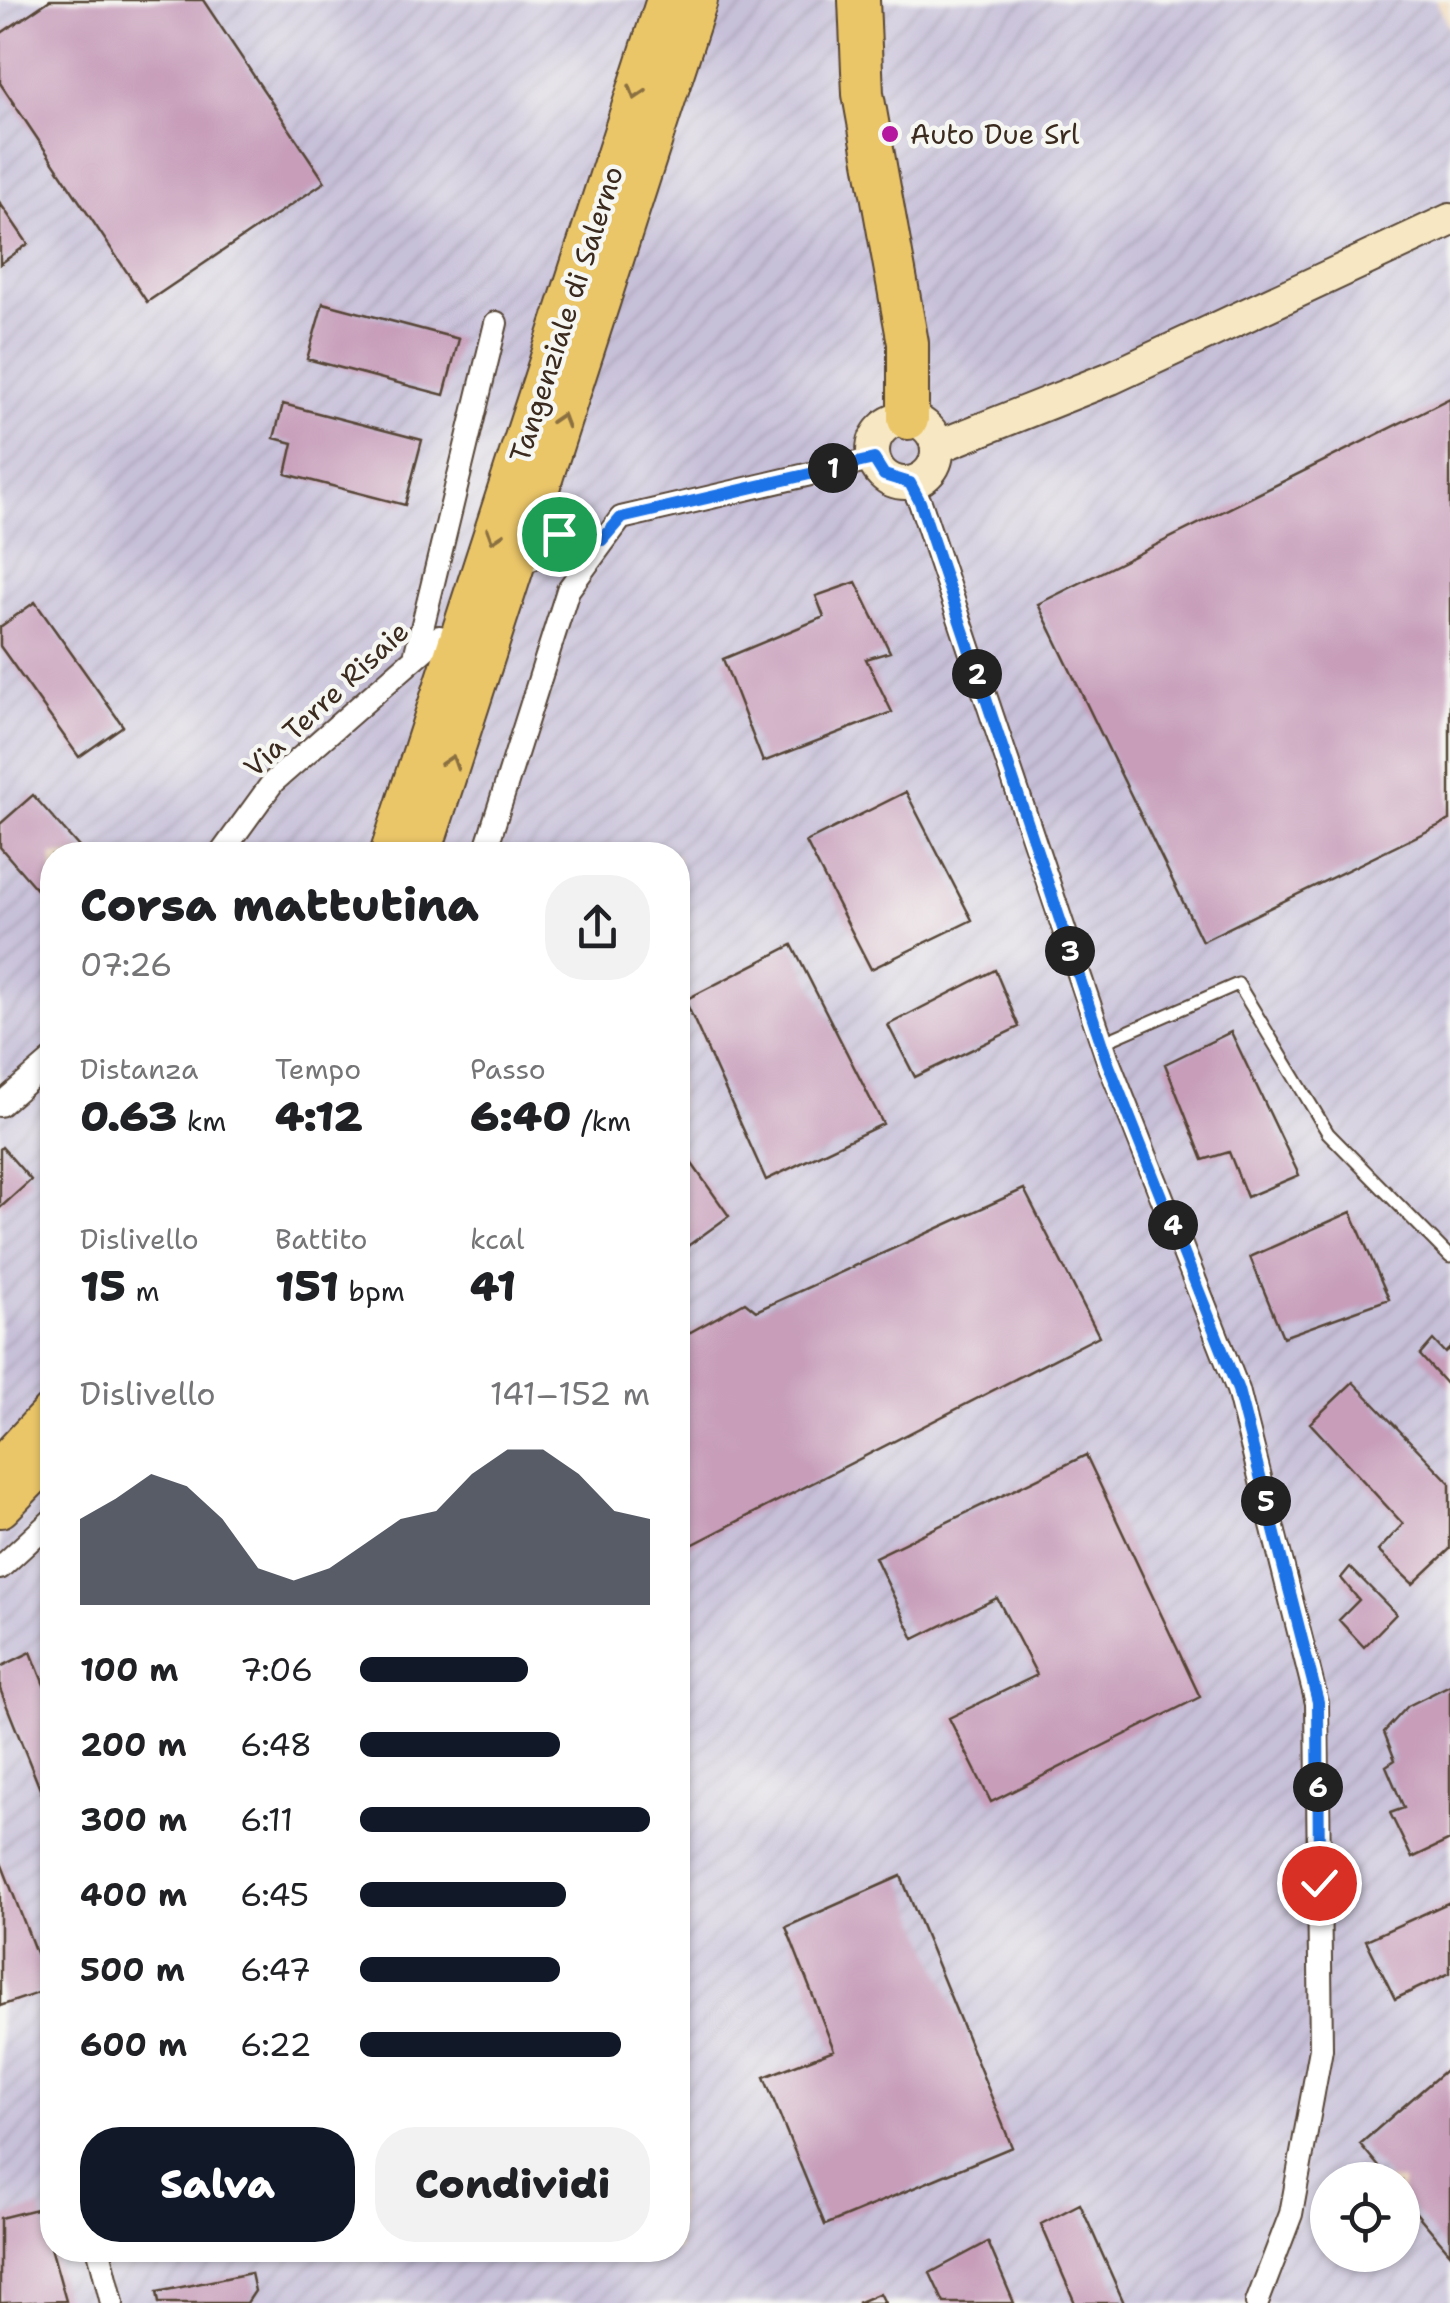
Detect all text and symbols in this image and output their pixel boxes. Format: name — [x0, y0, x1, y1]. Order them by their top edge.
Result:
one-way arrow — [628, 83, 648, 100]
place label: Auto Due Srl — [910, 115, 1080, 153]
marker: Auto Due Srl — [879, 123, 901, 145]
street label: Tangenziale di Salerno — [500, 161, 632, 467]
one-way arrow — [549, 412, 570, 429]
pin: 1 — [808, 443, 858, 493]
text: 1 — [827, 449, 839, 487]
pin — [517, 492, 602, 577]
icon: arrive — [532, 507, 587, 562]
one-way arrow — [486, 526, 506, 543]
street label: Via Terre Risaie — [235, 613, 417, 785]
pin: 2 — [952, 649, 1002, 699]
text: 2 — [967, 655, 987, 693]
one-way arrow — [439, 755, 459, 772]
text: Corsa mattutina — [80, 875, 479, 935]
button: share — [545, 875, 650, 980]
pin: 3 — [1045, 926, 1095, 976]
text: 3 — [1060, 932, 1080, 970]
text: 07:26 — [80, 943, 172, 986]
text: Distanza — [80, 1050, 198, 1088]
text: Tempo — [275, 1050, 361, 1088]
text: Passo — [470, 1050, 546, 1088]
text: 0.63 — [80, 1088, 177, 1144]
text: 4:12 — [275, 1088, 363, 1144]
text: 6:40 — [470, 1088, 572, 1144]
text: km — [177, 1102, 226, 1140]
text: /km — [572, 1102, 631, 1140]
pin: 4 — [1148, 1200, 1198, 1250]
text: 4 — [1163, 1206, 1183, 1244]
text: Dislivello — [80, 1220, 199, 1258]
text: Battito — [275, 1220, 367, 1258]
text: kcal — [470, 1220, 524, 1258]
text: 15 — [80, 1258, 126, 1314]
text: 151 — [275, 1258, 339, 1314]
text: 41 — [470, 1258, 516, 1314]
text: m — [126, 1272, 160, 1310]
text: bpm — [339, 1272, 405, 1310]
text: Dislivello — [80, 1372, 216, 1415]
text: 141–152 m — [490, 1372, 650, 1415]
pin: 5 — [1241, 1476, 1291, 1526]
text: 5 — [1257, 1482, 1275, 1520]
text: 100 m — [80, 1648, 179, 1691]
text: 7:06 — [240, 1648, 313, 1691]
text: 200 m — [80, 1723, 187, 1766]
text: 6:48 — [240, 1723, 312, 1766]
pin: 6 — [1293, 1762, 1343, 1812]
text: 6 — [1308, 1768, 1328, 1806]
text: 300 m — [80, 1798, 187, 1841]
text: 6:11 — [240, 1798, 293, 1841]
pin — [1277, 1841, 1362, 1926]
icon: check — [1292, 1856, 1347, 1911]
text: 400 m — [80, 1873, 187, 1916]
text: 6:45 — [240, 1873, 309, 1916]
text: 500 m — [80, 1948, 185, 1991]
text: 6:47 — [240, 1948, 311, 1991]
text: 600 m — [80, 2023, 187, 2066]
text: 6:22 — [240, 2023, 312, 2066]
button: Salva — [80, 2127, 355, 2242]
button: Condividi — [375, 2127, 650, 2242]
map controls — [1310, 2162, 1420, 2272]
button: locate — [1310, 2162, 1420, 2272]

